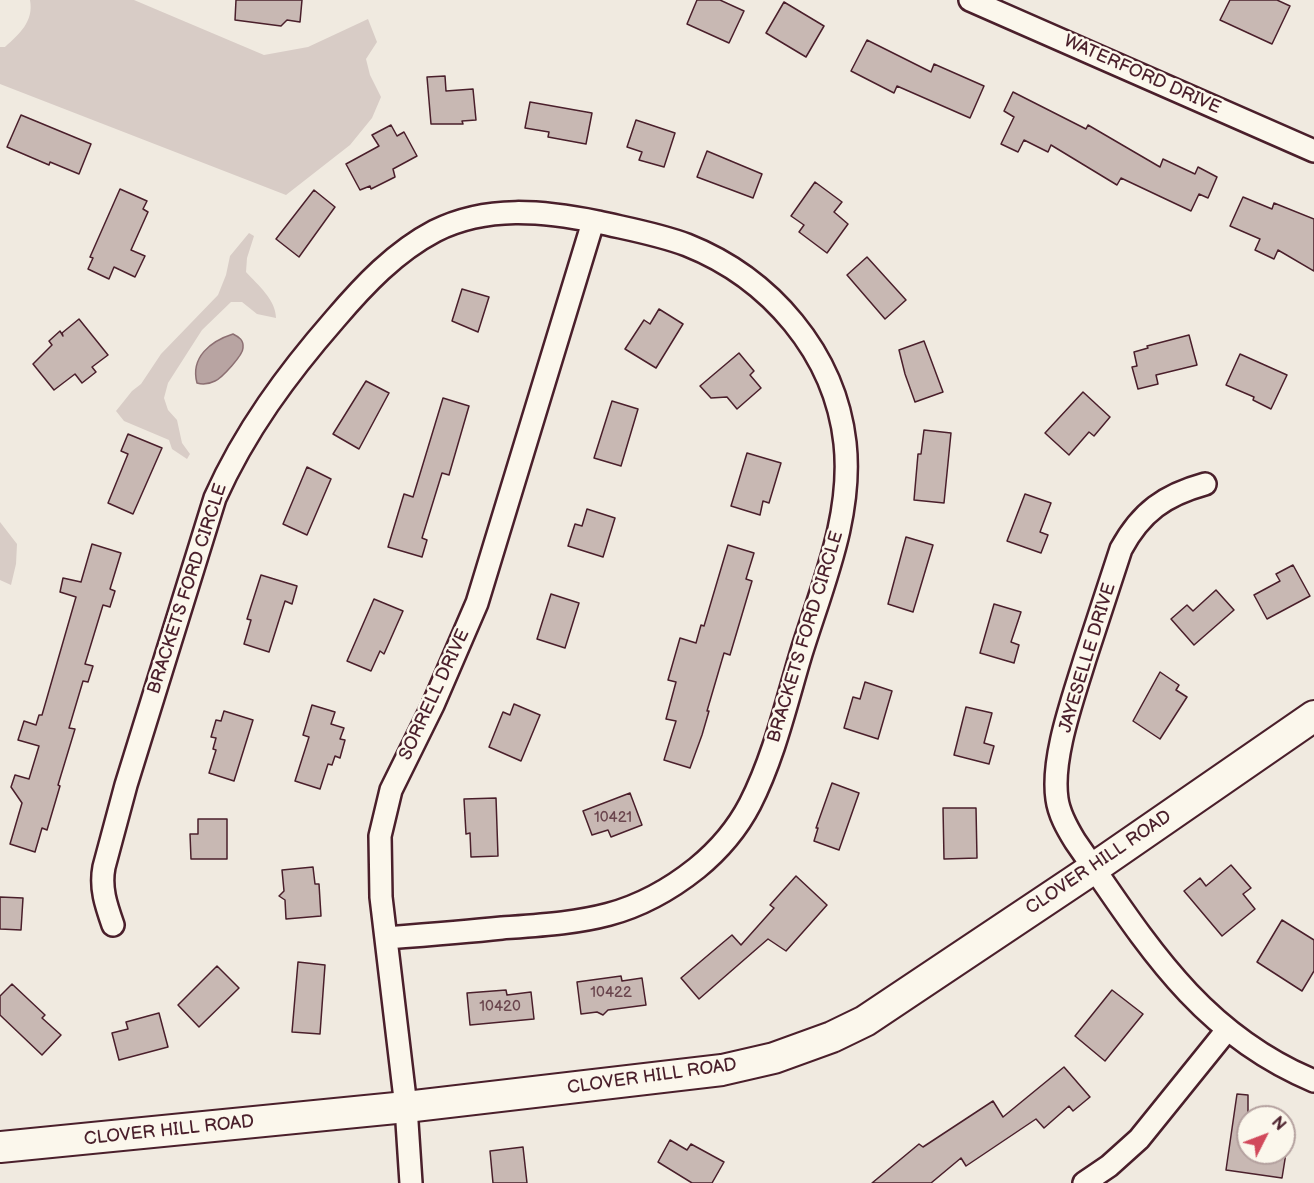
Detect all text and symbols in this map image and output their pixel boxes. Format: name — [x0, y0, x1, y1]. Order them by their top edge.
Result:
street label: WATERFORD DRIVE — [1060, 31, 1224, 119]
street label: BRACKETS FORD CIRCLE — [144, 481, 232, 697]
street label: BRACKETS FORD CIRCLE — [764, 529, 848, 745]
street label: JAYESELLE DRIVE — [1055, 581, 1121, 735]
street label: SORRELL DRIVE — [395, 626, 475, 764]
street label: CLOVER HILL ROAD — [1022, 806, 1176, 920]
house number: 10421 — [594, 809, 632, 827]
house number: 10422 — [590, 984, 632, 1002]
house number: 10420 — [479, 998, 521, 1016]
street label: CLOVER HILL ROAD — [566, 1054, 738, 1100]
north arrow — [1236, 1105, 1296, 1165]
street label: CLOVER HILL ROAD — [83, 1111, 255, 1151]
text: N — [1267, 1113, 1289, 1135]

